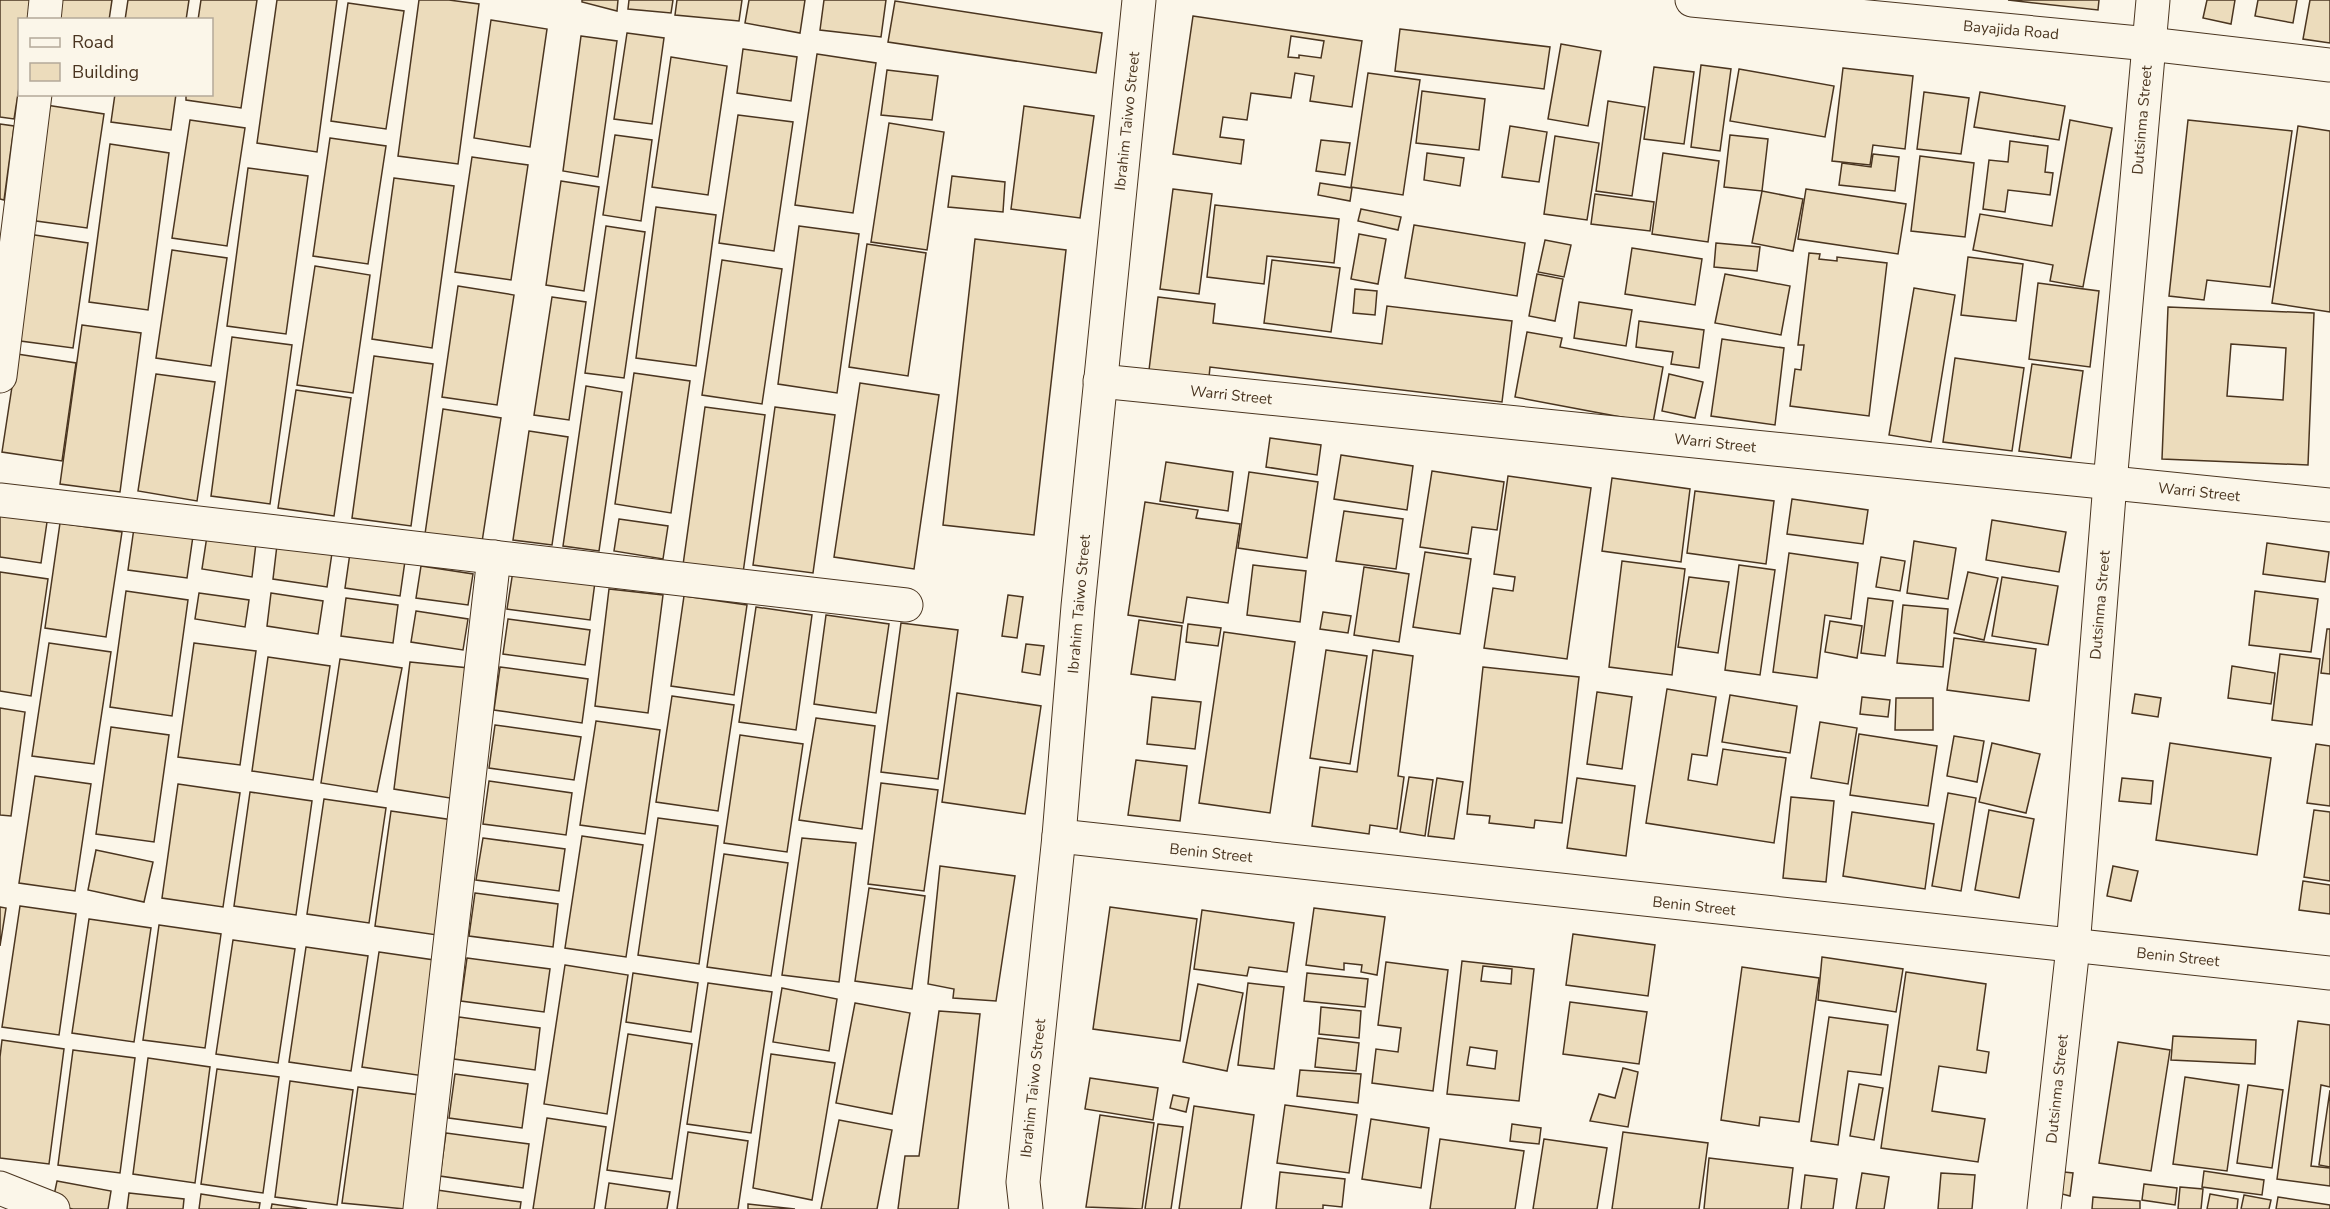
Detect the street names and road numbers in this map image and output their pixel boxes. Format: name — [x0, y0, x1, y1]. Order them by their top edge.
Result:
street label: Bayajida Road — [1962, 16, 2060, 44]
street label: Ibrahim Taiwo Street — [1110, 50, 1144, 191]
street label: Dutsinma Street — [2127, 64, 2157, 175]
street label: Warri Street — [1189, 381, 1274, 409]
street label: Warri Street — [1673, 429, 1758, 457]
street label: Warri Street — [2157, 478, 2242, 506]
street label: Ibrahim Taiwo Street — [1063, 533, 1095, 674]
street label: Dutsinma Street — [2085, 549, 2115, 660]
street label: Benin Street — [1168, 839, 1254, 867]
street label: Benin Street — [1651, 892, 1737, 920]
street label: Benin Street — [2135, 943, 2221, 971]
street label: Ibrahim Taiwo Street — [1016, 1017, 1050, 1158]
street label: Dutsinma Street — [2041, 1033, 2073, 1145]

